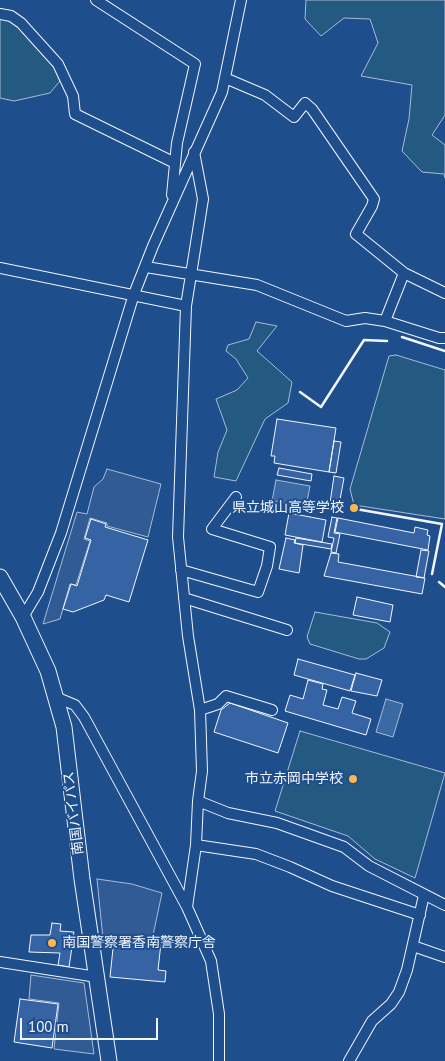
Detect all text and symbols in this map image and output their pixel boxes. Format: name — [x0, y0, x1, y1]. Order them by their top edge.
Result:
place label: 県立城山高等学校 — [232, 500, 344, 516]
marker: 県立城山高等学校 — [348, 502, 360, 514]
street label: 南国バイパス — [61, 770, 87, 856]
place label: 市立赤岡中学校 — [245, 771, 343, 787]
marker: 市立赤岡中学校 — [347, 773, 359, 785]
place label: 南国警察署香南警察庁舎 — [62, 935, 216, 951]
marker: 南国警察署香南警察庁舎 — [46, 937, 58, 949]
scale bar — [22, 1008, 160, 1040]
text: 100 m — [28, 1017, 69, 1036]

